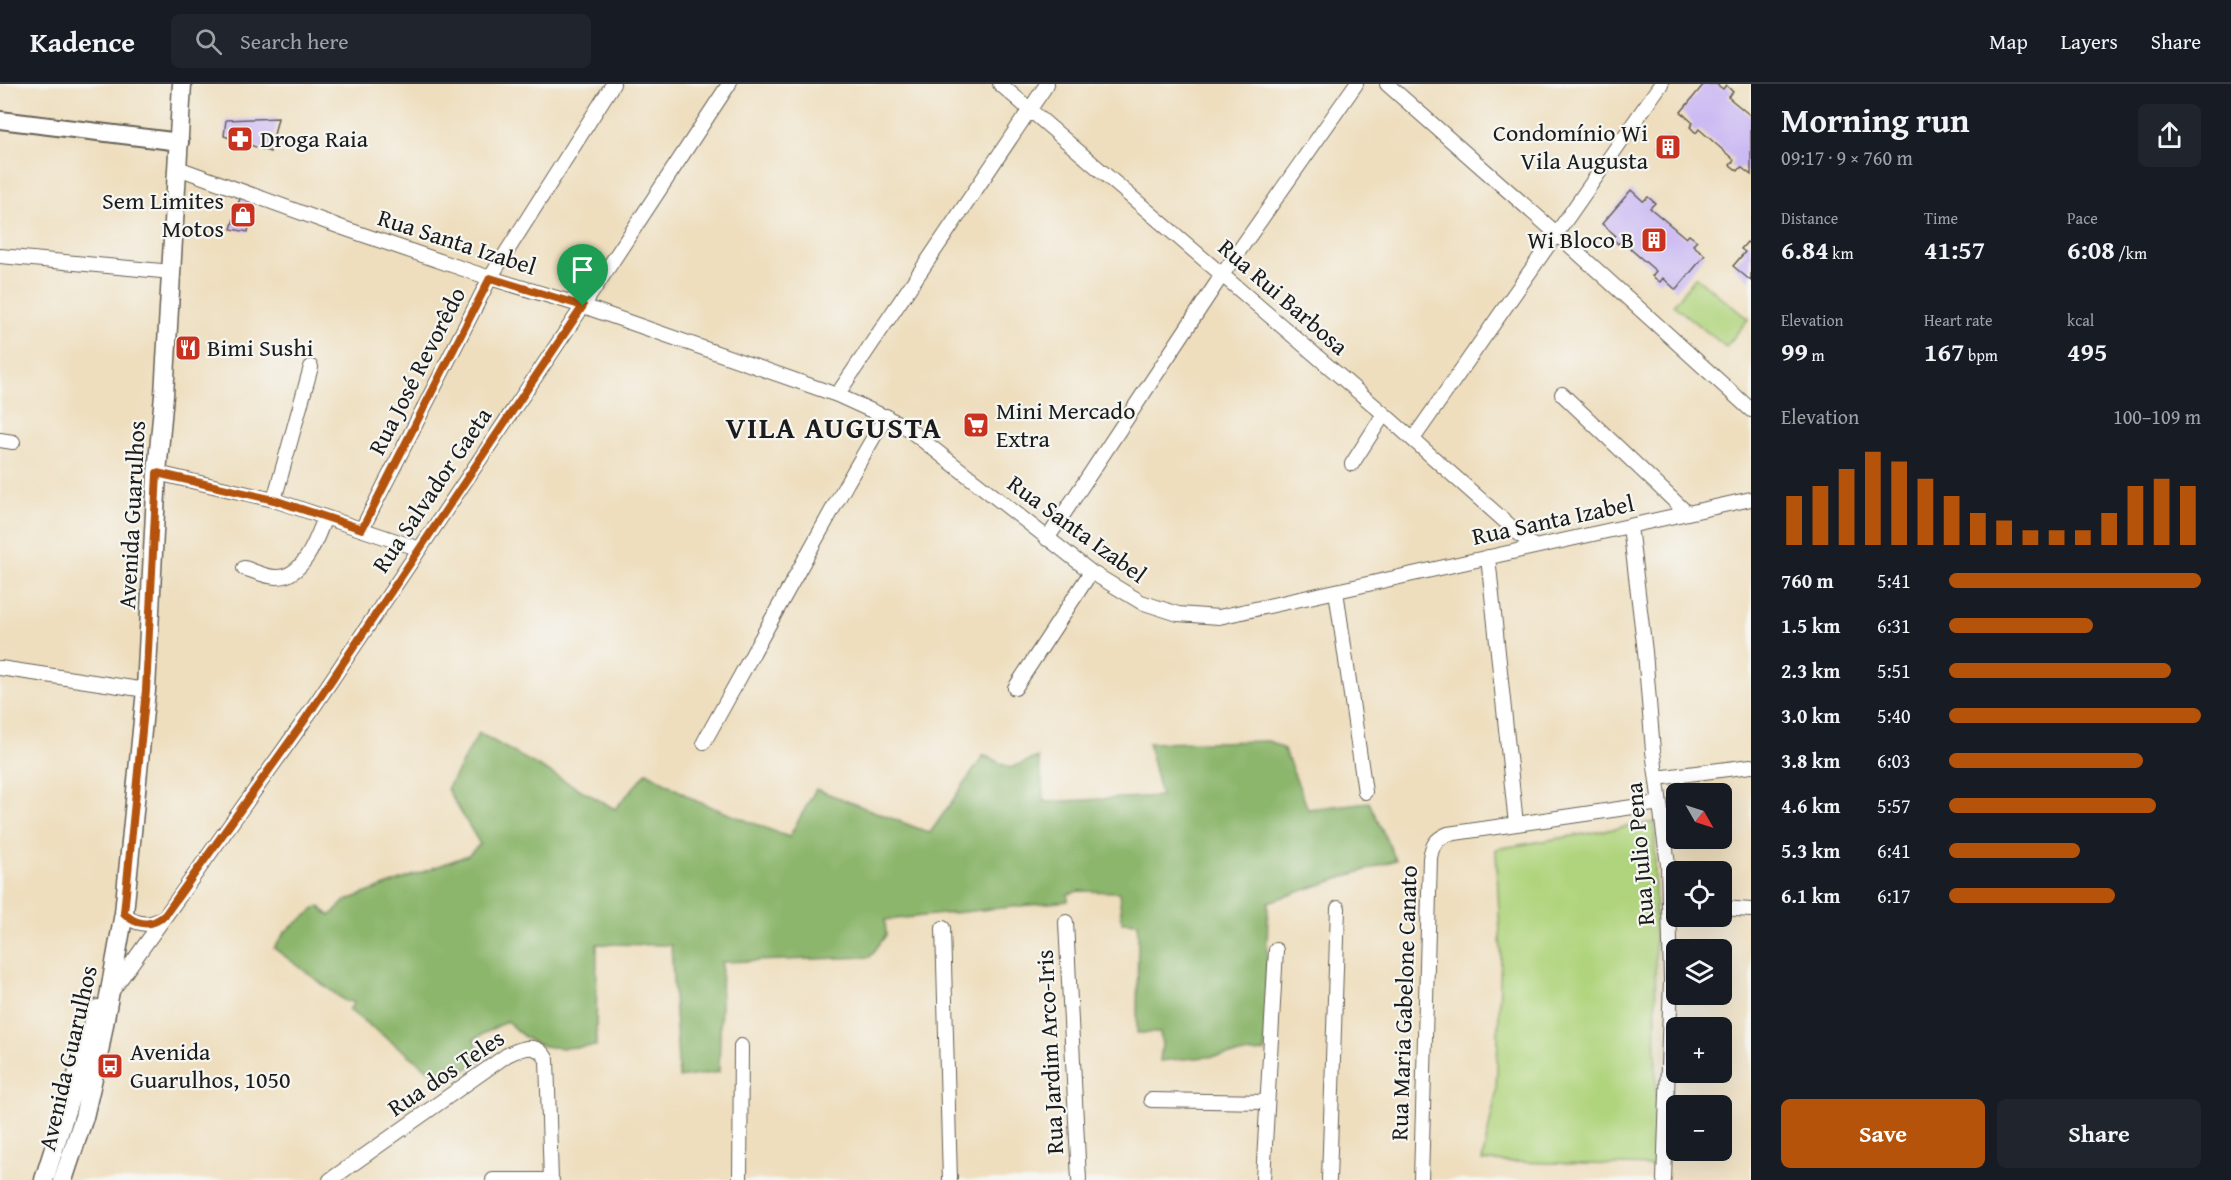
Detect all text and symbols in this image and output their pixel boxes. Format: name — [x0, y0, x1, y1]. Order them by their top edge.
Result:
search box — [171, 14, 591, 68]
text: Kadence — [30, 21, 135, 62]
icon: search — [192, 25, 225, 58]
text: Search here — [240, 25, 349, 57]
text: Map — [1989, 26, 2028, 57]
text: Layers — [2061, 26, 2118, 57]
text: Share — [2151, 26, 2201, 57]
text: Morning run — [1781, 96, 1970, 144]
button: share — [2138, 104, 2201, 167]
place label: Condomínio Wi Vila Augusta — [1493, 115, 1649, 178]
place label: Droga Raia — [260, 121, 369, 156]
pharmacy icon: Droga Raia — [225, 124, 255, 154]
building icon: Condomínio Wi Vila Augusta — [1653, 132, 1683, 162]
text: 09:17 · 9 × 760 m — [1781, 143, 1913, 172]
place label: Sem Limites Motos — [102, 183, 224, 246]
street label: Rua Santa Izabel — [373, 199, 541, 284]
shop icon: Sem Limites Motos — [228, 200, 258, 230]
text: Distance — [1781, 206, 1838, 230]
text: Time — [1924, 206, 1958, 230]
text: Pace — [2067, 206, 2098, 230]
place label: Wi Bloco B — [1527, 222, 1634, 257]
building icon: Wi Bloco B — [1639, 225, 1669, 255]
street label: Rua Rui Barbosa — [1210, 230, 1357, 364]
text: 6.84 — [1781, 230, 1829, 269]
text: 41:57 — [1924, 230, 1985, 269]
text: 6:08 — [2067, 230, 2115, 269]
text: km — [1829, 241, 1853, 265]
text: /km — [2115, 241, 2147, 265]
pin — [557, 244, 608, 306]
icon: arrive — [566, 253, 599, 286]
street label: Rua José Revorêdo — [359, 281, 474, 461]
text: Elevation — [1781, 308, 1844, 332]
text: Heart rate — [1924, 308, 1993, 332]
text: kcal — [2067, 308, 2094, 332]
place label: Bimi Sushi — [207, 330, 314, 365]
text: 99 — [1781, 332, 1808, 371]
text: 167 — [1924, 332, 1964, 371]
text: 495 — [2067, 332, 2107, 371]
restaurant icon: Bimi Sushi — [173, 333, 203, 363]
text: m — [1808, 343, 1825, 367]
text: bpm — [1964, 343, 1998, 367]
place label: Mini Mercado Extra — [996, 393, 1135, 456]
street label: Rua Salvador Gaeta — [363, 399, 500, 579]
text: Elevation — [1781, 402, 1859, 431]
text: 100–109 m — [2113, 402, 2201, 431]
district label: VILA AUGUSTA — [725, 405, 943, 449]
supermarket icon: Mini Mercado Extra — [961, 410, 991, 440]
street label: Avenida Guarulhos — [109, 420, 154, 610]
street label: Rua Santa Izabel — [1000, 466, 1154, 591]
street label: Rua Santa Izabel — [1469, 485, 1637, 554]
text: 760 m — [1781, 566, 1834, 595]
text: 5:41 — [1877, 566, 1911, 595]
text: 1.5 km — [1781, 611, 1840, 640]
text: 6:31 — [1877, 611, 1911, 640]
text: 2.3 km — [1781, 656, 1840, 685]
text: 5:51 — [1877, 656, 1911, 685]
text: 3.0 km — [1781, 701, 1840, 730]
text: 5:40 — [1877, 701, 1911, 730]
text: 3.8 km — [1781, 746, 1840, 775]
text: 6:03 — [1877, 746, 1911, 775]
street label: Rua Julio Pena — [1616, 780, 1663, 927]
north arrow — [1666, 783, 1732, 849]
map controls — [1666, 783, 1732, 1161]
text: 4.6 km — [1781, 791, 1840, 820]
text: 5:57 — [1877, 791, 1911, 820]
text: 5.3 km — [1781, 836, 1840, 865]
text: 6:41 — [1877, 836, 1911, 865]
button: locate — [1666, 861, 1732, 927]
street label: Rua Maria Gabelone Canato — [1381, 865, 1426, 1141]
text: 6.1 km — [1781, 881, 1840, 910]
text: 6:17 — [1877, 881, 1911, 910]
button: layers — [1666, 939, 1732, 1005]
street label: Rua Jardim Arco-Iris — [1027, 949, 1072, 1155]
street label: Avenida Guarulhos — [29, 962, 106, 1154]
button: + — [1666, 1017, 1732, 1083]
street label: Rua dos Teles — [380, 1020, 511, 1125]
place label: Avenida Guarulhos, 1050 — [130, 1034, 291, 1097]
bus stop icon: Avenida Guarulhos, 1050 — [95, 1051, 125, 1081]
button: − — [1666, 1095, 1732, 1161]
button: Save — [1781, 1099, 1985, 1168]
button: Share — [1997, 1099, 2201, 1168]

